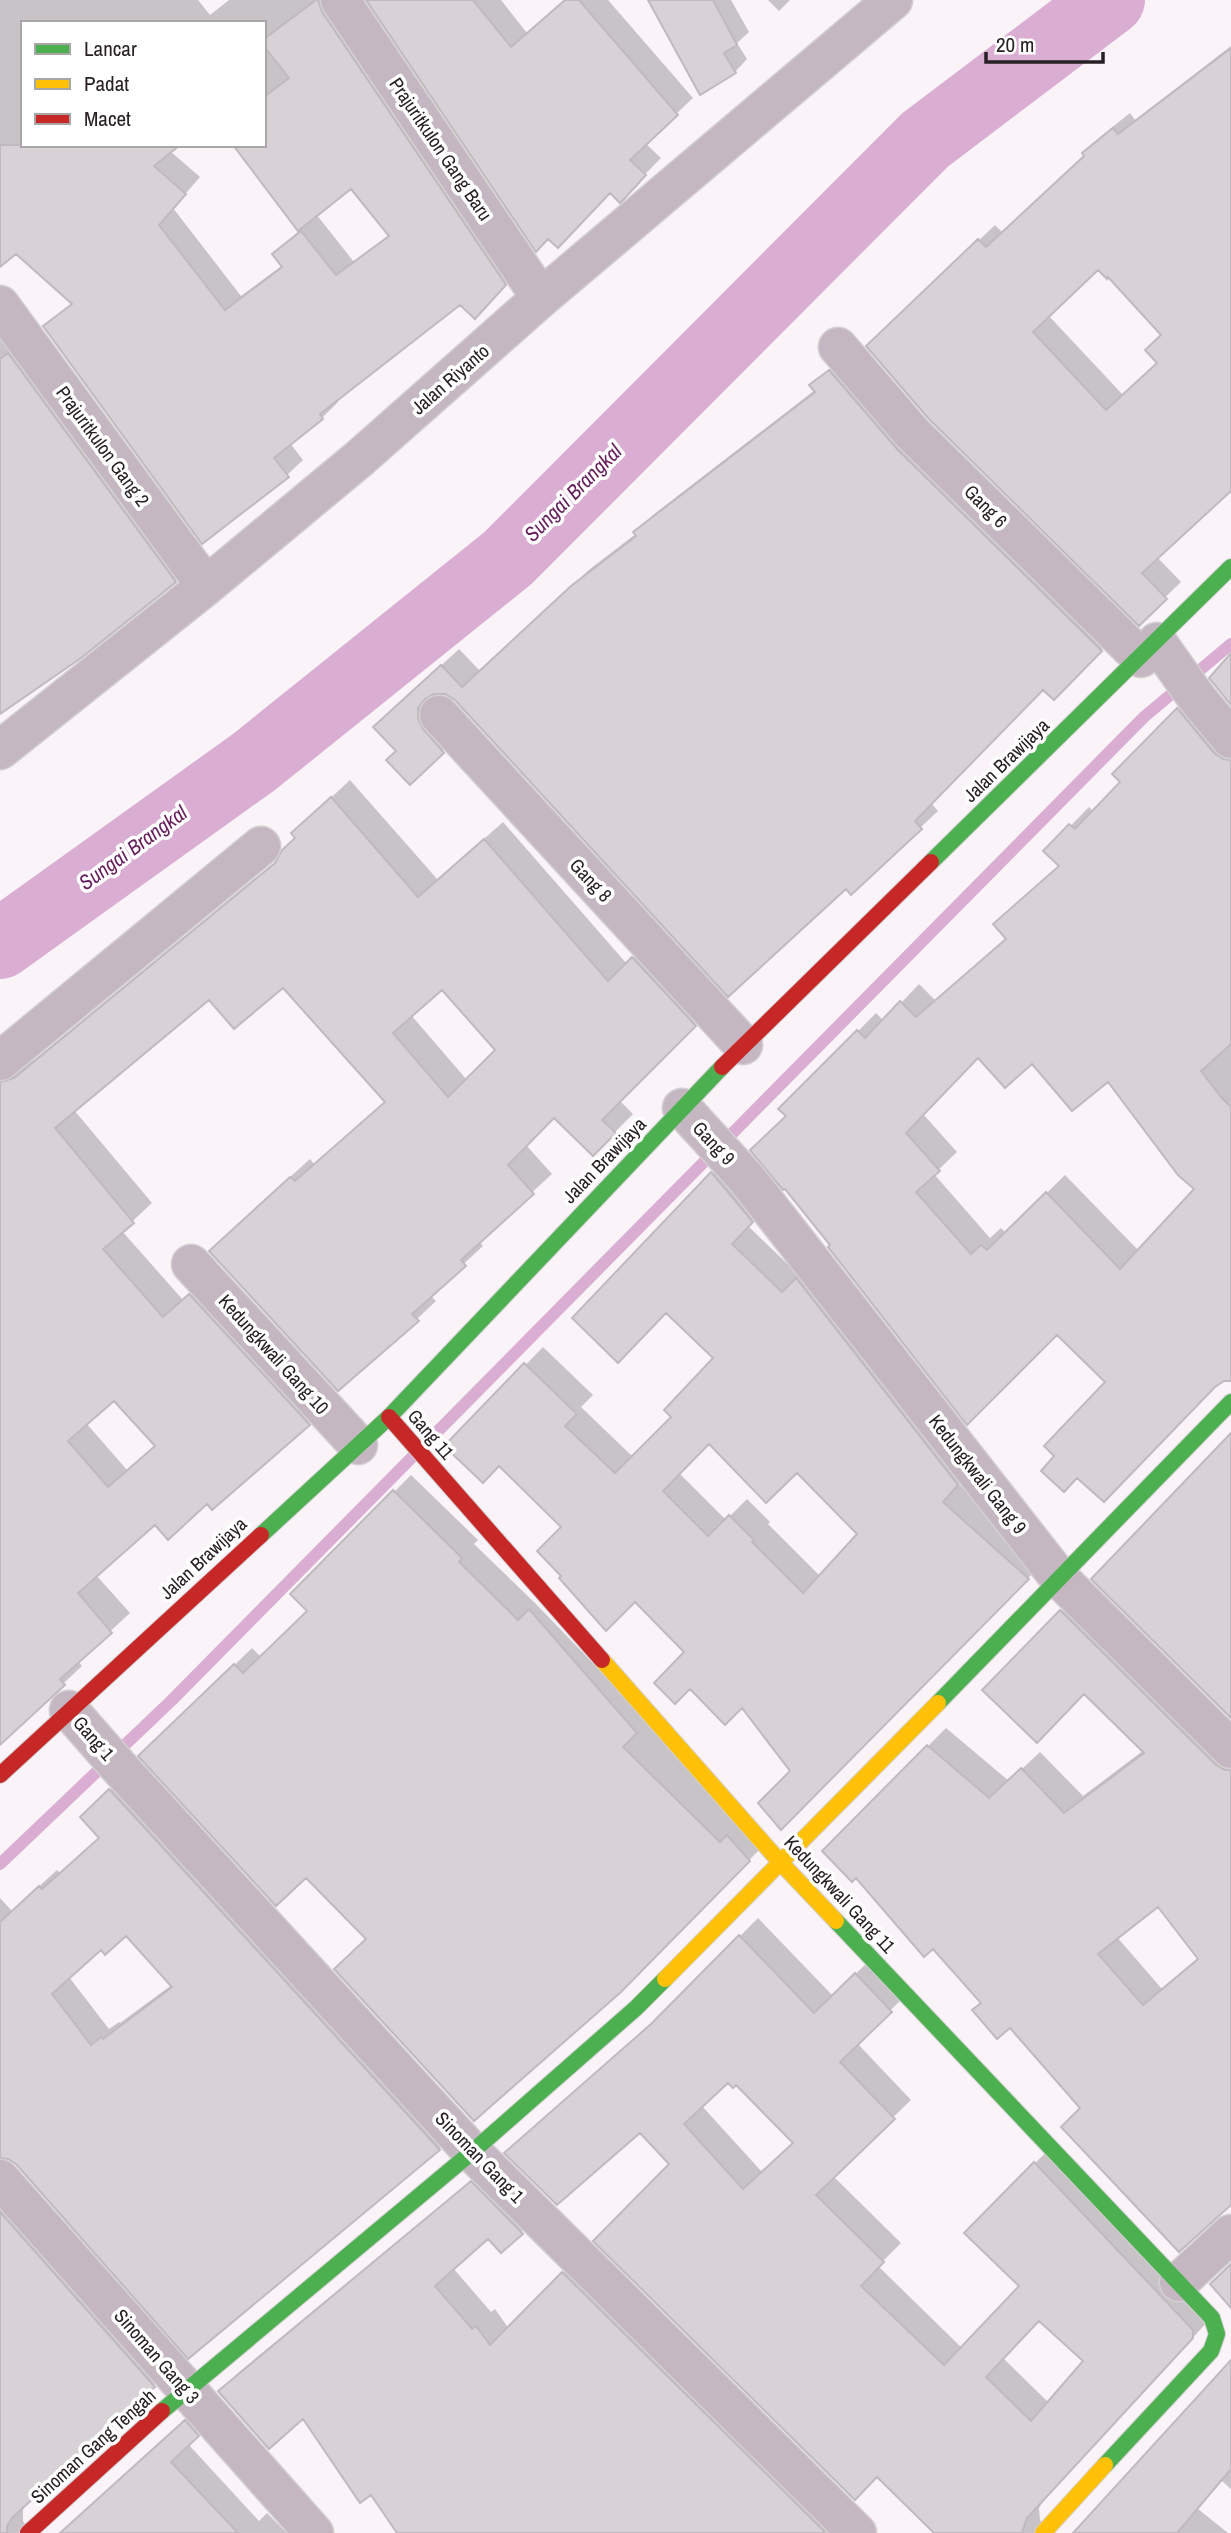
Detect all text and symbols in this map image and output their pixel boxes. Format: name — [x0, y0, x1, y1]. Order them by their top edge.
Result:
legend — [21, 21, 266, 147]
scale bar — [986, 21, 1103, 65]
text: 20 m — [996, 30, 1034, 59]
text: Lancar — [84, 34, 137, 63]
text: Padat — [84, 69, 129, 98]
street label: Prajuritkulon Gang Baru — [383, 72, 499, 226]
text: Macet — [84, 104, 131, 133]
street label: Jalan Riyanto — [406, 338, 494, 420]
street label: Prajuritkulon Gang 2 — [50, 381, 156, 511]
water label: Sungai Brangkal — [517, 437, 629, 548]
street label: Gang 6 — [959, 479, 1013, 533]
street label: Jalan Brawijaya — [957, 712, 1055, 808]
water label: Sungai Brangkal — [73, 798, 194, 897]
street label: Gang 8 — [564, 852, 618, 908]
street label: Jalan Brawijaya — [556, 1111, 652, 1209]
street label: Gang 9 — [687, 1115, 741, 1171]
street label: Kedungkwali Gang 10 — [213, 1288, 335, 1420]
street label: Gang 11 — [402, 1403, 460, 1465]
street label: Kedungkwali Gang 9 — [923, 1409, 1033, 1539]
street label: Jalan Brawijaya — [154, 1511, 252, 1605]
street label: Gang 1 — [67, 1710, 121, 1766]
street label: Kedungkwali Gang 11 — [779, 1829, 902, 1959]
street label: Sinoman Gang 1 — [430, 2106, 530, 2209]
street label: Sinoman Gang 3 — [109, 2303, 205, 2409]
street label: Sinoman Gang Tengah — [25, 2383, 161, 2509]

